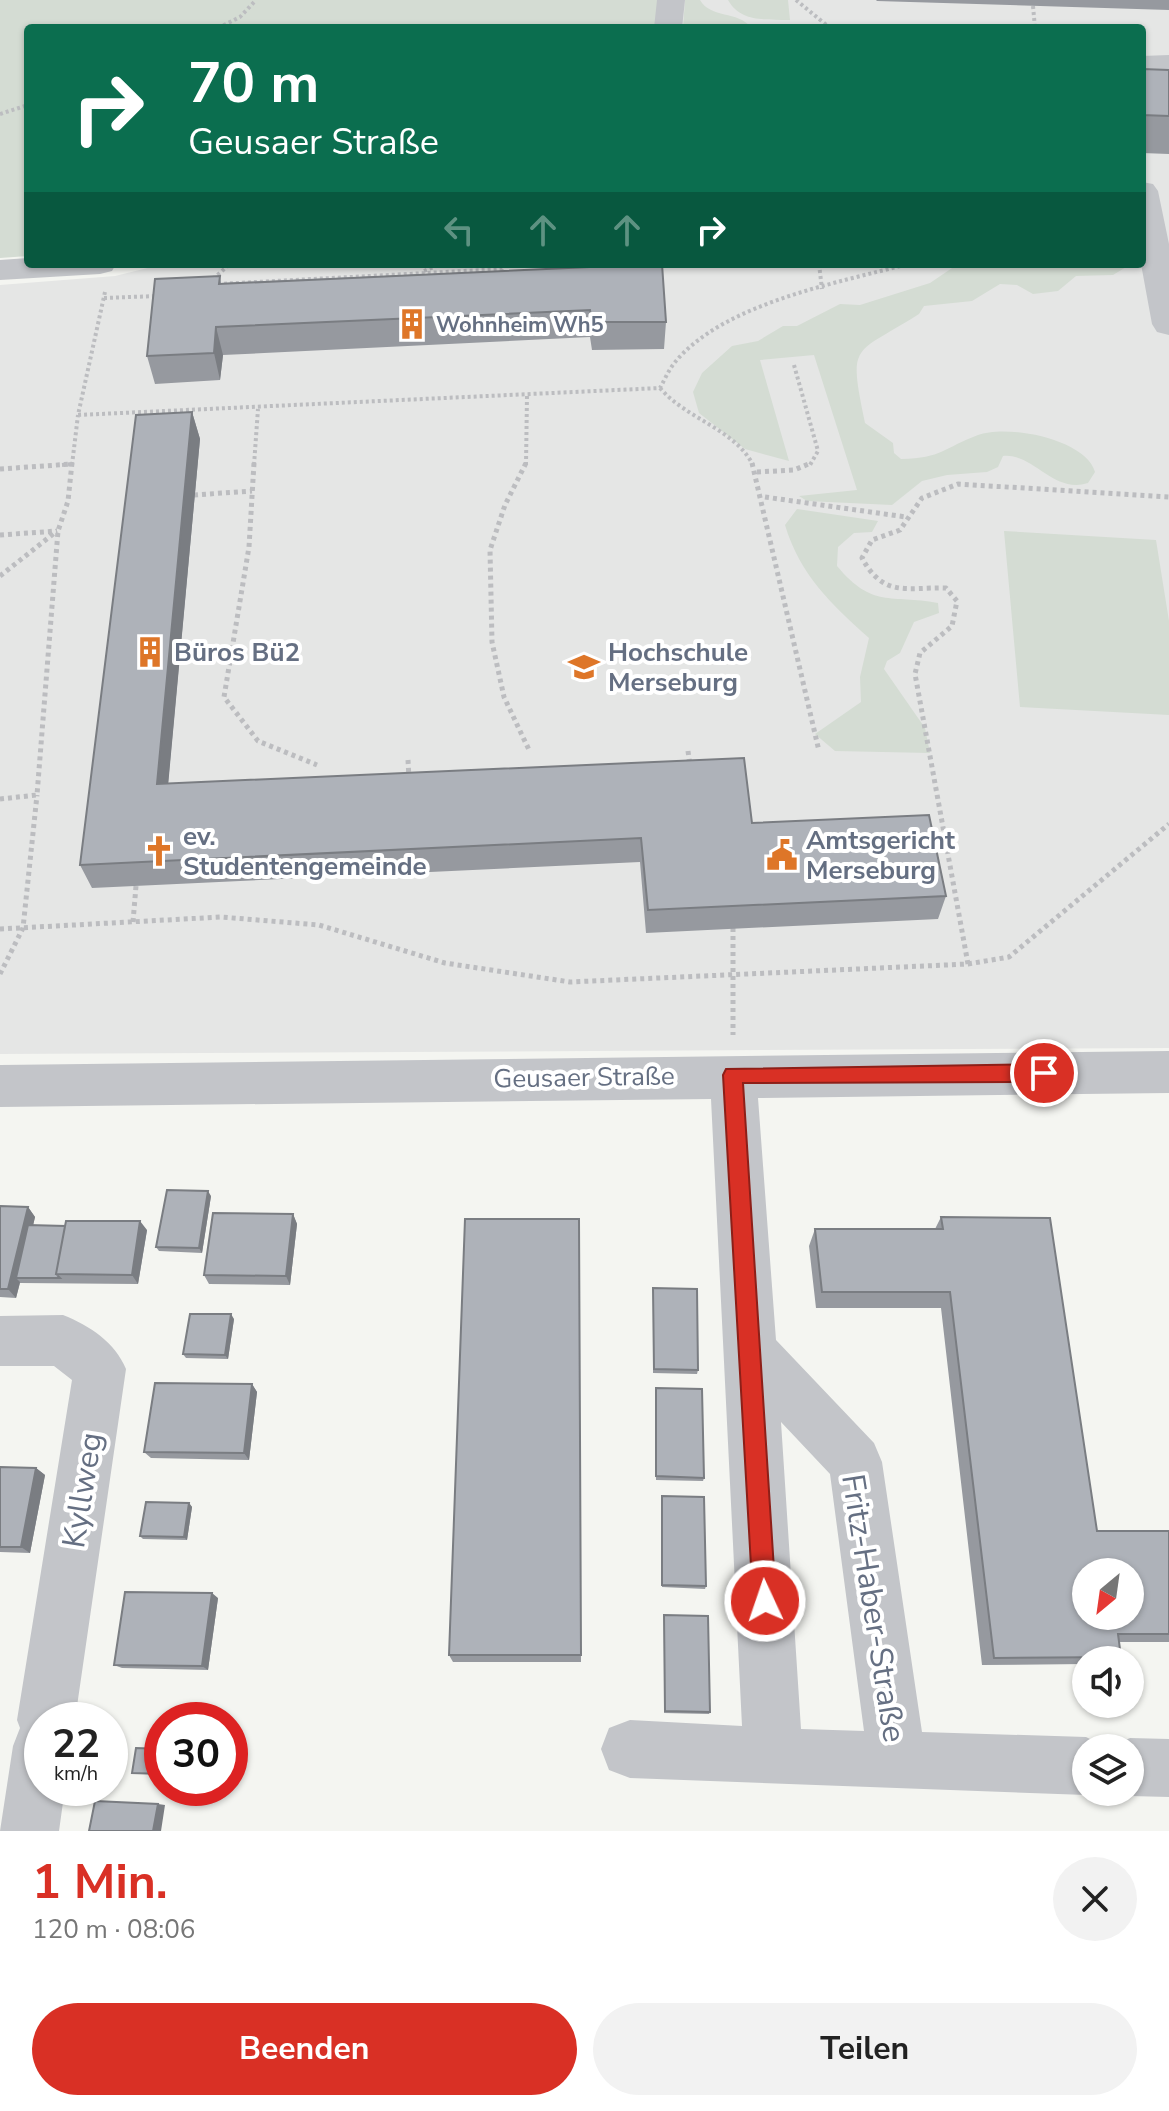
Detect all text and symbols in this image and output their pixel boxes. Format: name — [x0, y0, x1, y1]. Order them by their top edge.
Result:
text: 70 m — [188, 45, 319, 122]
icon: right — [56, 56, 160, 160]
text: Geusaer Straße — [188, 118, 439, 167]
icon: left — [437, 208, 481, 252]
icon: ahead — [521, 208, 565, 252]
icon: ahead — [605, 208, 649, 252]
icon: right — [689, 208, 733, 252]
building icon: Wohnheim Wh5 — [395, 307, 429, 341]
place label: Wohnheim Wh5 — [436, 310, 604, 340]
building icon: Büros Bü2 — [133, 635, 167, 669]
place label: Büros Bü2 — [174, 635, 300, 670]
place label: Hochschule Merseburg — [608, 635, 748, 700]
school or university icon: Hochschule Merseburg — [567, 650, 601, 684]
place label: ev. Studentengemeinde — [183, 819, 427, 884]
place label: Amtsgericht Merseburg — [806, 823, 956, 888]
church icon: ev. Studentengemeinde — [142, 834, 176, 868]
public building icon: Amtsgericht Merseburg — [765, 838, 799, 872]
pin — [1010, 1039, 1078, 1107]
icon: arrive — [1022, 1051, 1066, 1095]
street label: Geusaer Straße — [493, 1058, 675, 1097]
street label: Kyllweg — [52, 1429, 113, 1551]
street label: Fritz-Haber-Straße — [831, 1471, 916, 1745]
north arrow — [1072, 1558, 1144, 1630]
map controls — [1072, 1558, 1144, 1806]
position arrow — [723, 1559, 807, 1643]
button: sound — [1072, 1646, 1144, 1718]
speed limit sign: 30 — [144, 1702, 248, 1806]
text: 22 — [52, 1717, 100, 1771]
button: layers — [1072, 1734, 1144, 1806]
text: km/h — [54, 1760, 98, 1787]
text: 1 Min. — [32, 1849, 168, 1915]
button: close — [1053, 1857, 1137, 1941]
text: 120 m · 08:06 — [32, 1912, 195, 1947]
button: Beenden — [32, 2003, 577, 2095]
button: Teilen — [593, 2003, 1137, 2095]

